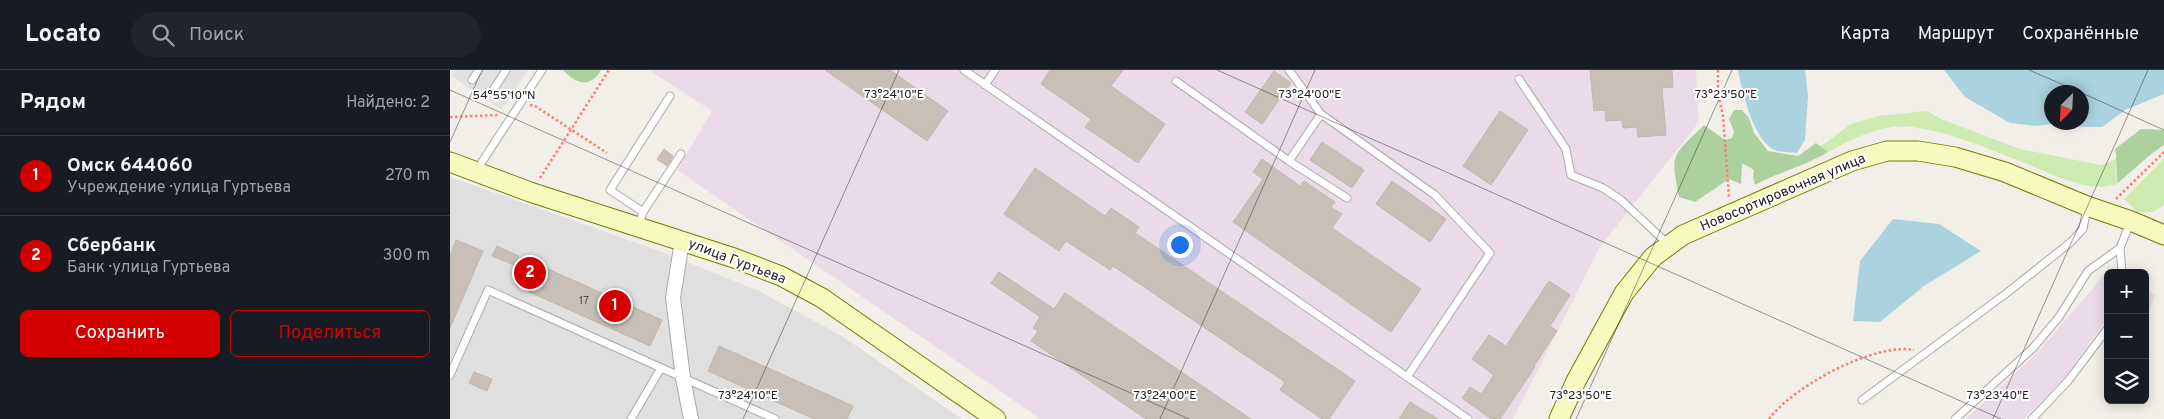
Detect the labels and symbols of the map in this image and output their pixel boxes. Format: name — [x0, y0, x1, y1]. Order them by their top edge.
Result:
north arrow — [2044, 85, 2089, 130]
text: 73°24'10"E — [864, 87, 924, 103]
text: 73°24'00"E — [1279, 87, 1341, 103]
text: 73°23'50"E — [1695, 87, 1757, 103]
text: 54°55'10"N — [472, 88, 536, 104]
street label: Новосортировочная улица — [1698, 150, 1868, 236]
your location — [1167, 232, 1193, 258]
street label: улица Гуртьева — [686, 236, 788, 288]
pin: 2 — [514, 254, 546, 292]
pin: 1 — [599, 287, 631, 325]
house number: 17 — [579, 294, 589, 308]
text: 73°24'10"E — [718, 388, 778, 404]
text: 73°24'00"E — [1134, 388, 1196, 404]
text: 73°23'50"E — [1550, 388, 1612, 404]
text: 73°23'40"E — [1967, 388, 2029, 404]

